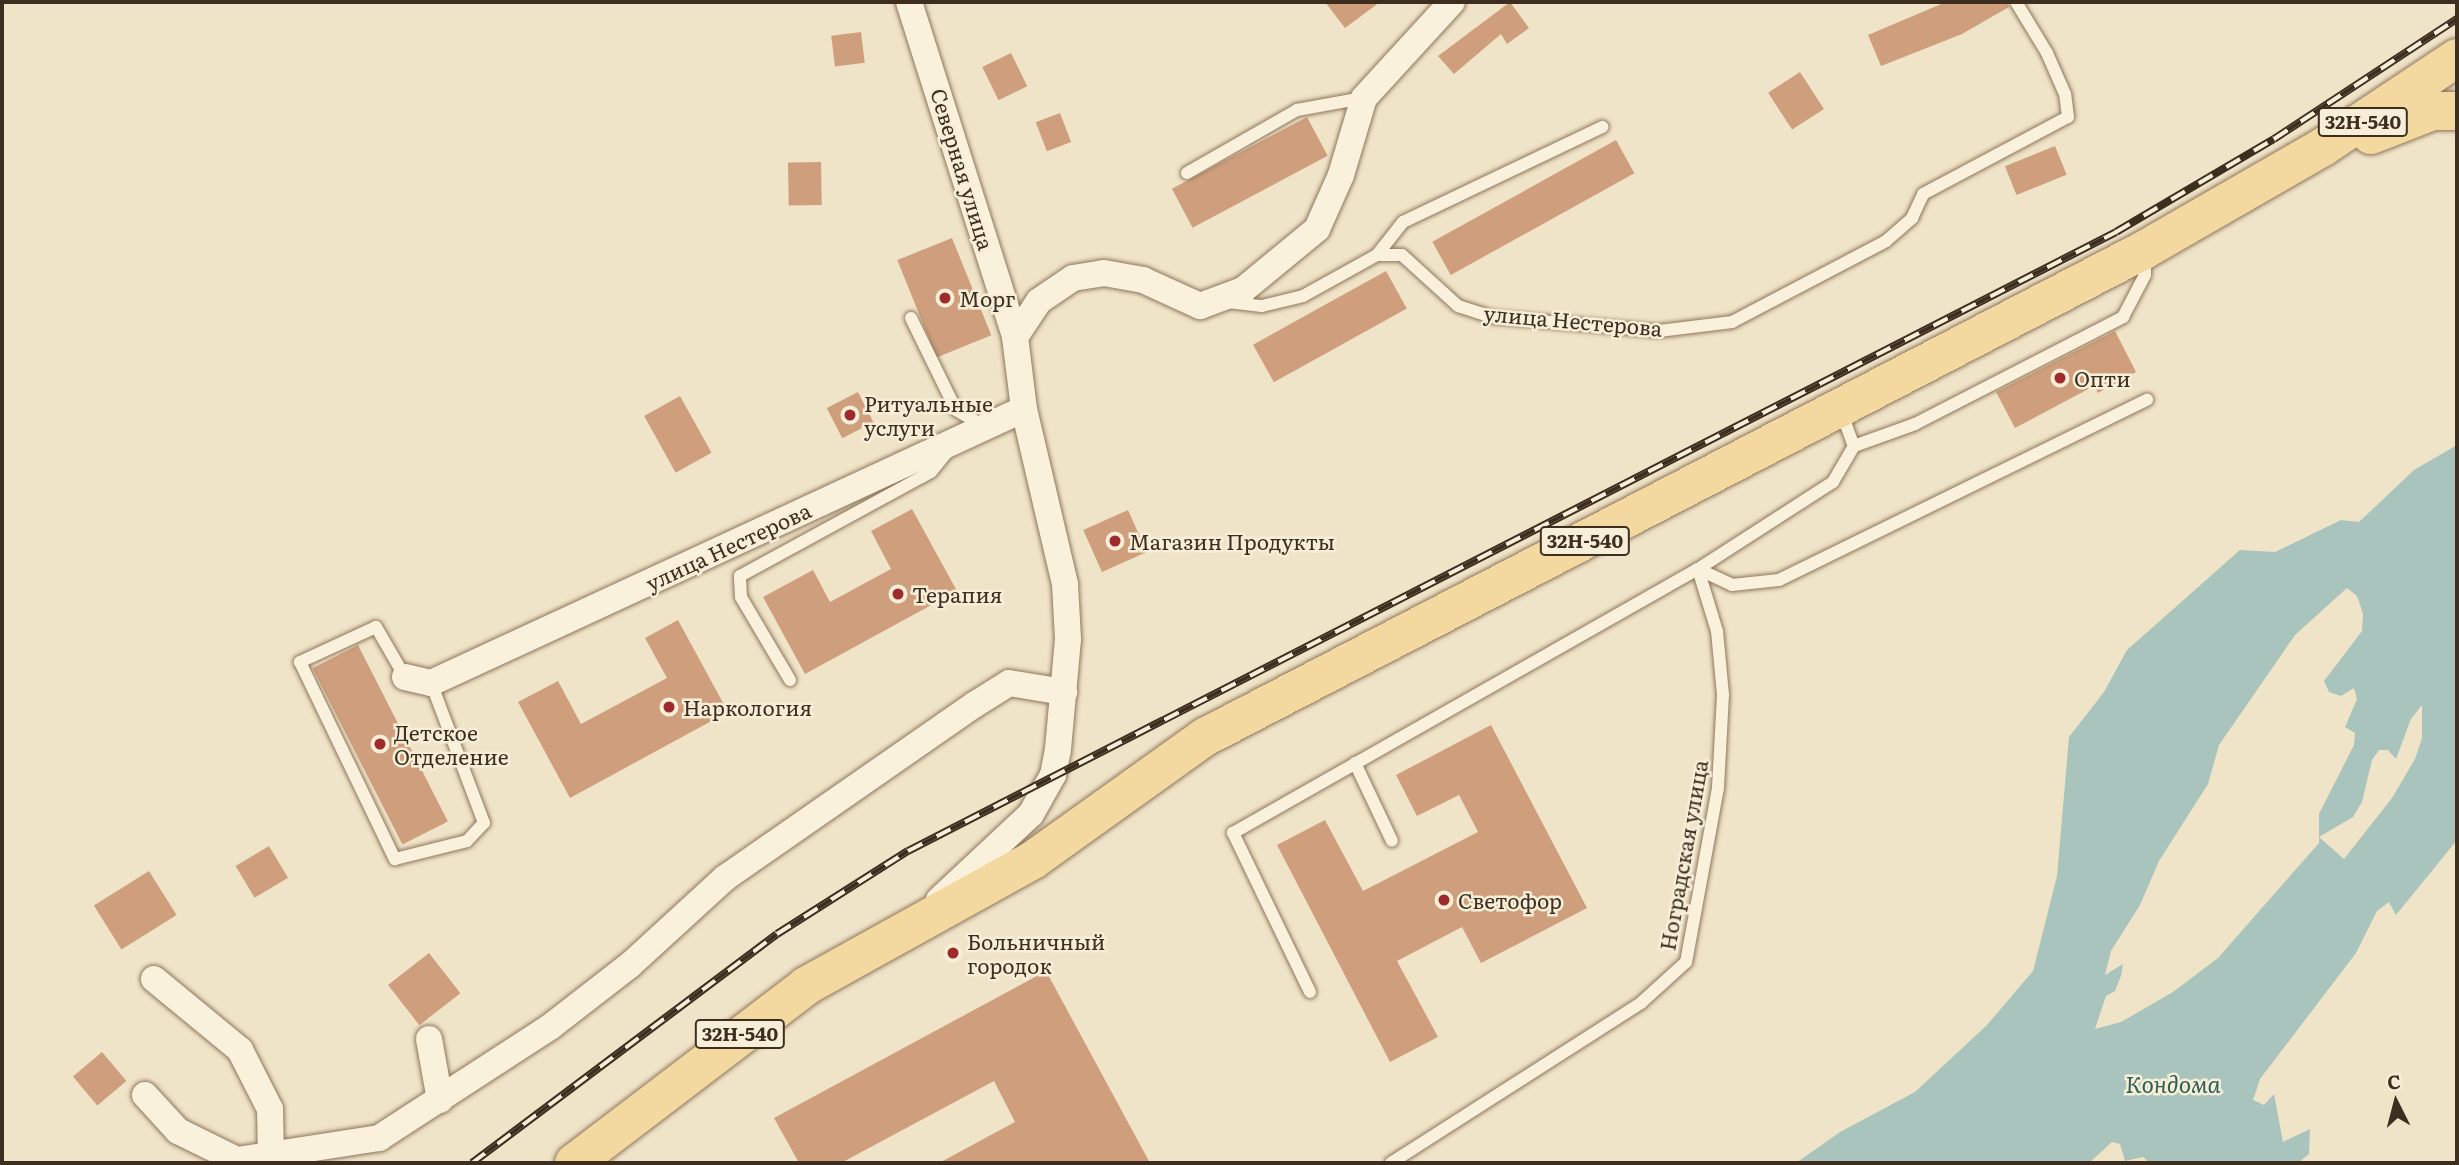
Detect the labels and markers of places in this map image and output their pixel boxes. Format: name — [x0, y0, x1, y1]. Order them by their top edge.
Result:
place label: Морг — [959, 285, 1016, 311]
marker: Морг — [937, 290, 953, 306]
place label: Опти — [2074, 365, 2131, 391]
marker: Опти — [2052, 370, 2068, 386]
place label: Ритуальные услуги — [864, 390, 993, 440]
marker: Ритуальные услуги — [842, 407, 858, 423]
place label: Магазин Продукты — [1129, 528, 1335, 554]
marker: Магазин Продукты — [1107, 533, 1123, 549]
place label: Терапия — [912, 581, 1002, 607]
marker: Терапия — [890, 586, 906, 602]
place label: Наркология — [683, 694, 812, 720]
marker: Наркология — [661, 699, 677, 715]
place label: Детское Отделение — [394, 719, 509, 769]
marker: Детское Отделение — [372, 736, 388, 752]
place label: Светофор — [1458, 887, 1562, 913]
marker: Светофор — [1436, 892, 1452, 908]
place label: Больничный городок — [967, 928, 1105, 978]
marker: Больничный городок — [945, 945, 961, 961]

